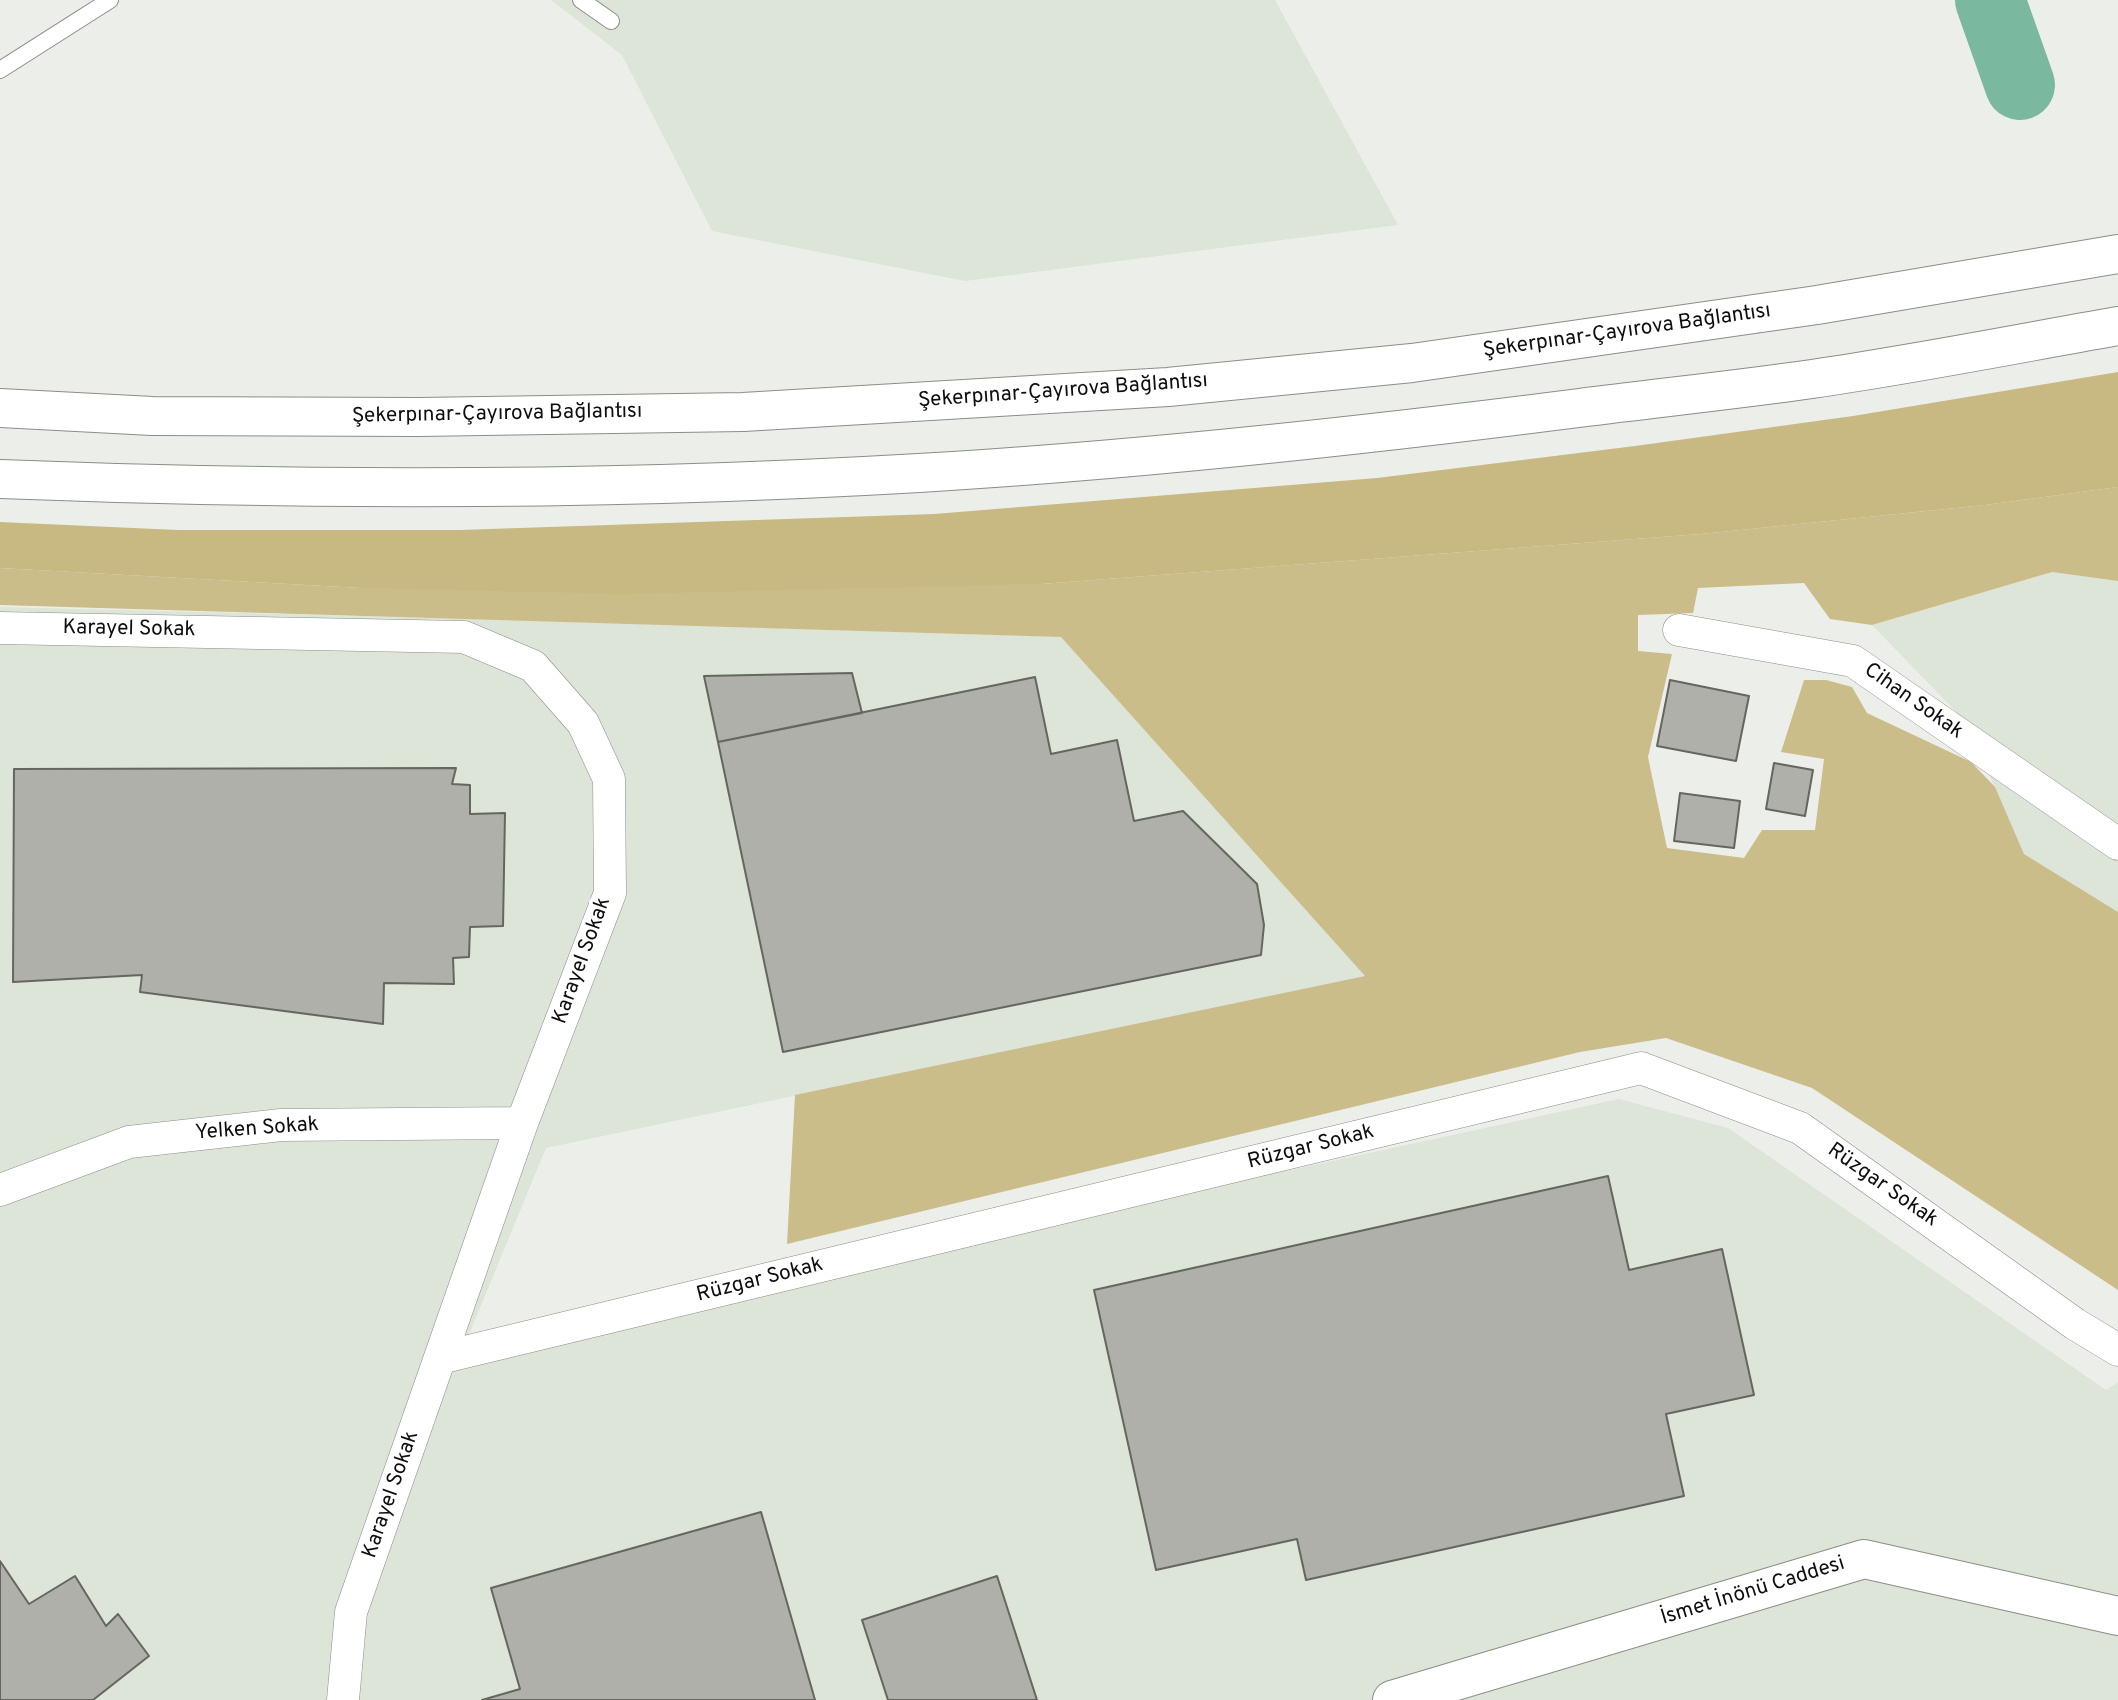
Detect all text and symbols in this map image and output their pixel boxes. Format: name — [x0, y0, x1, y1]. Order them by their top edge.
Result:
street label: Şekerpınar-Çayırova Bağlantısı — [1481, 299, 1773, 365]
street label: Şekerpınar-Çayırova Bağlantısı — [917, 369, 1209, 415]
street label: Şekerpınar-Çayırova Bağlantısı — [352, 400, 642, 430]
street label: Karayel Sokak — [62, 616, 196, 644]
street label: Cihan Sokak — [1858, 659, 1968, 745]
street label: Karayel Sokak — [548, 894, 618, 1028]
street label: Yelken Sokak — [194, 1113, 320, 1147]
street label: Rüzgar Sokak — [1245, 1120, 1377, 1176]
street label: Rüzgar Sokak — [1822, 1139, 1942, 1233]
street label: Rüzgar Sokak — [694, 1253, 826, 1309]
street label: Karayel Sokak — [358, 1428, 426, 1562]
street label: İsmet İnönü Caddesi — [1658, 1552, 1848, 1632]

